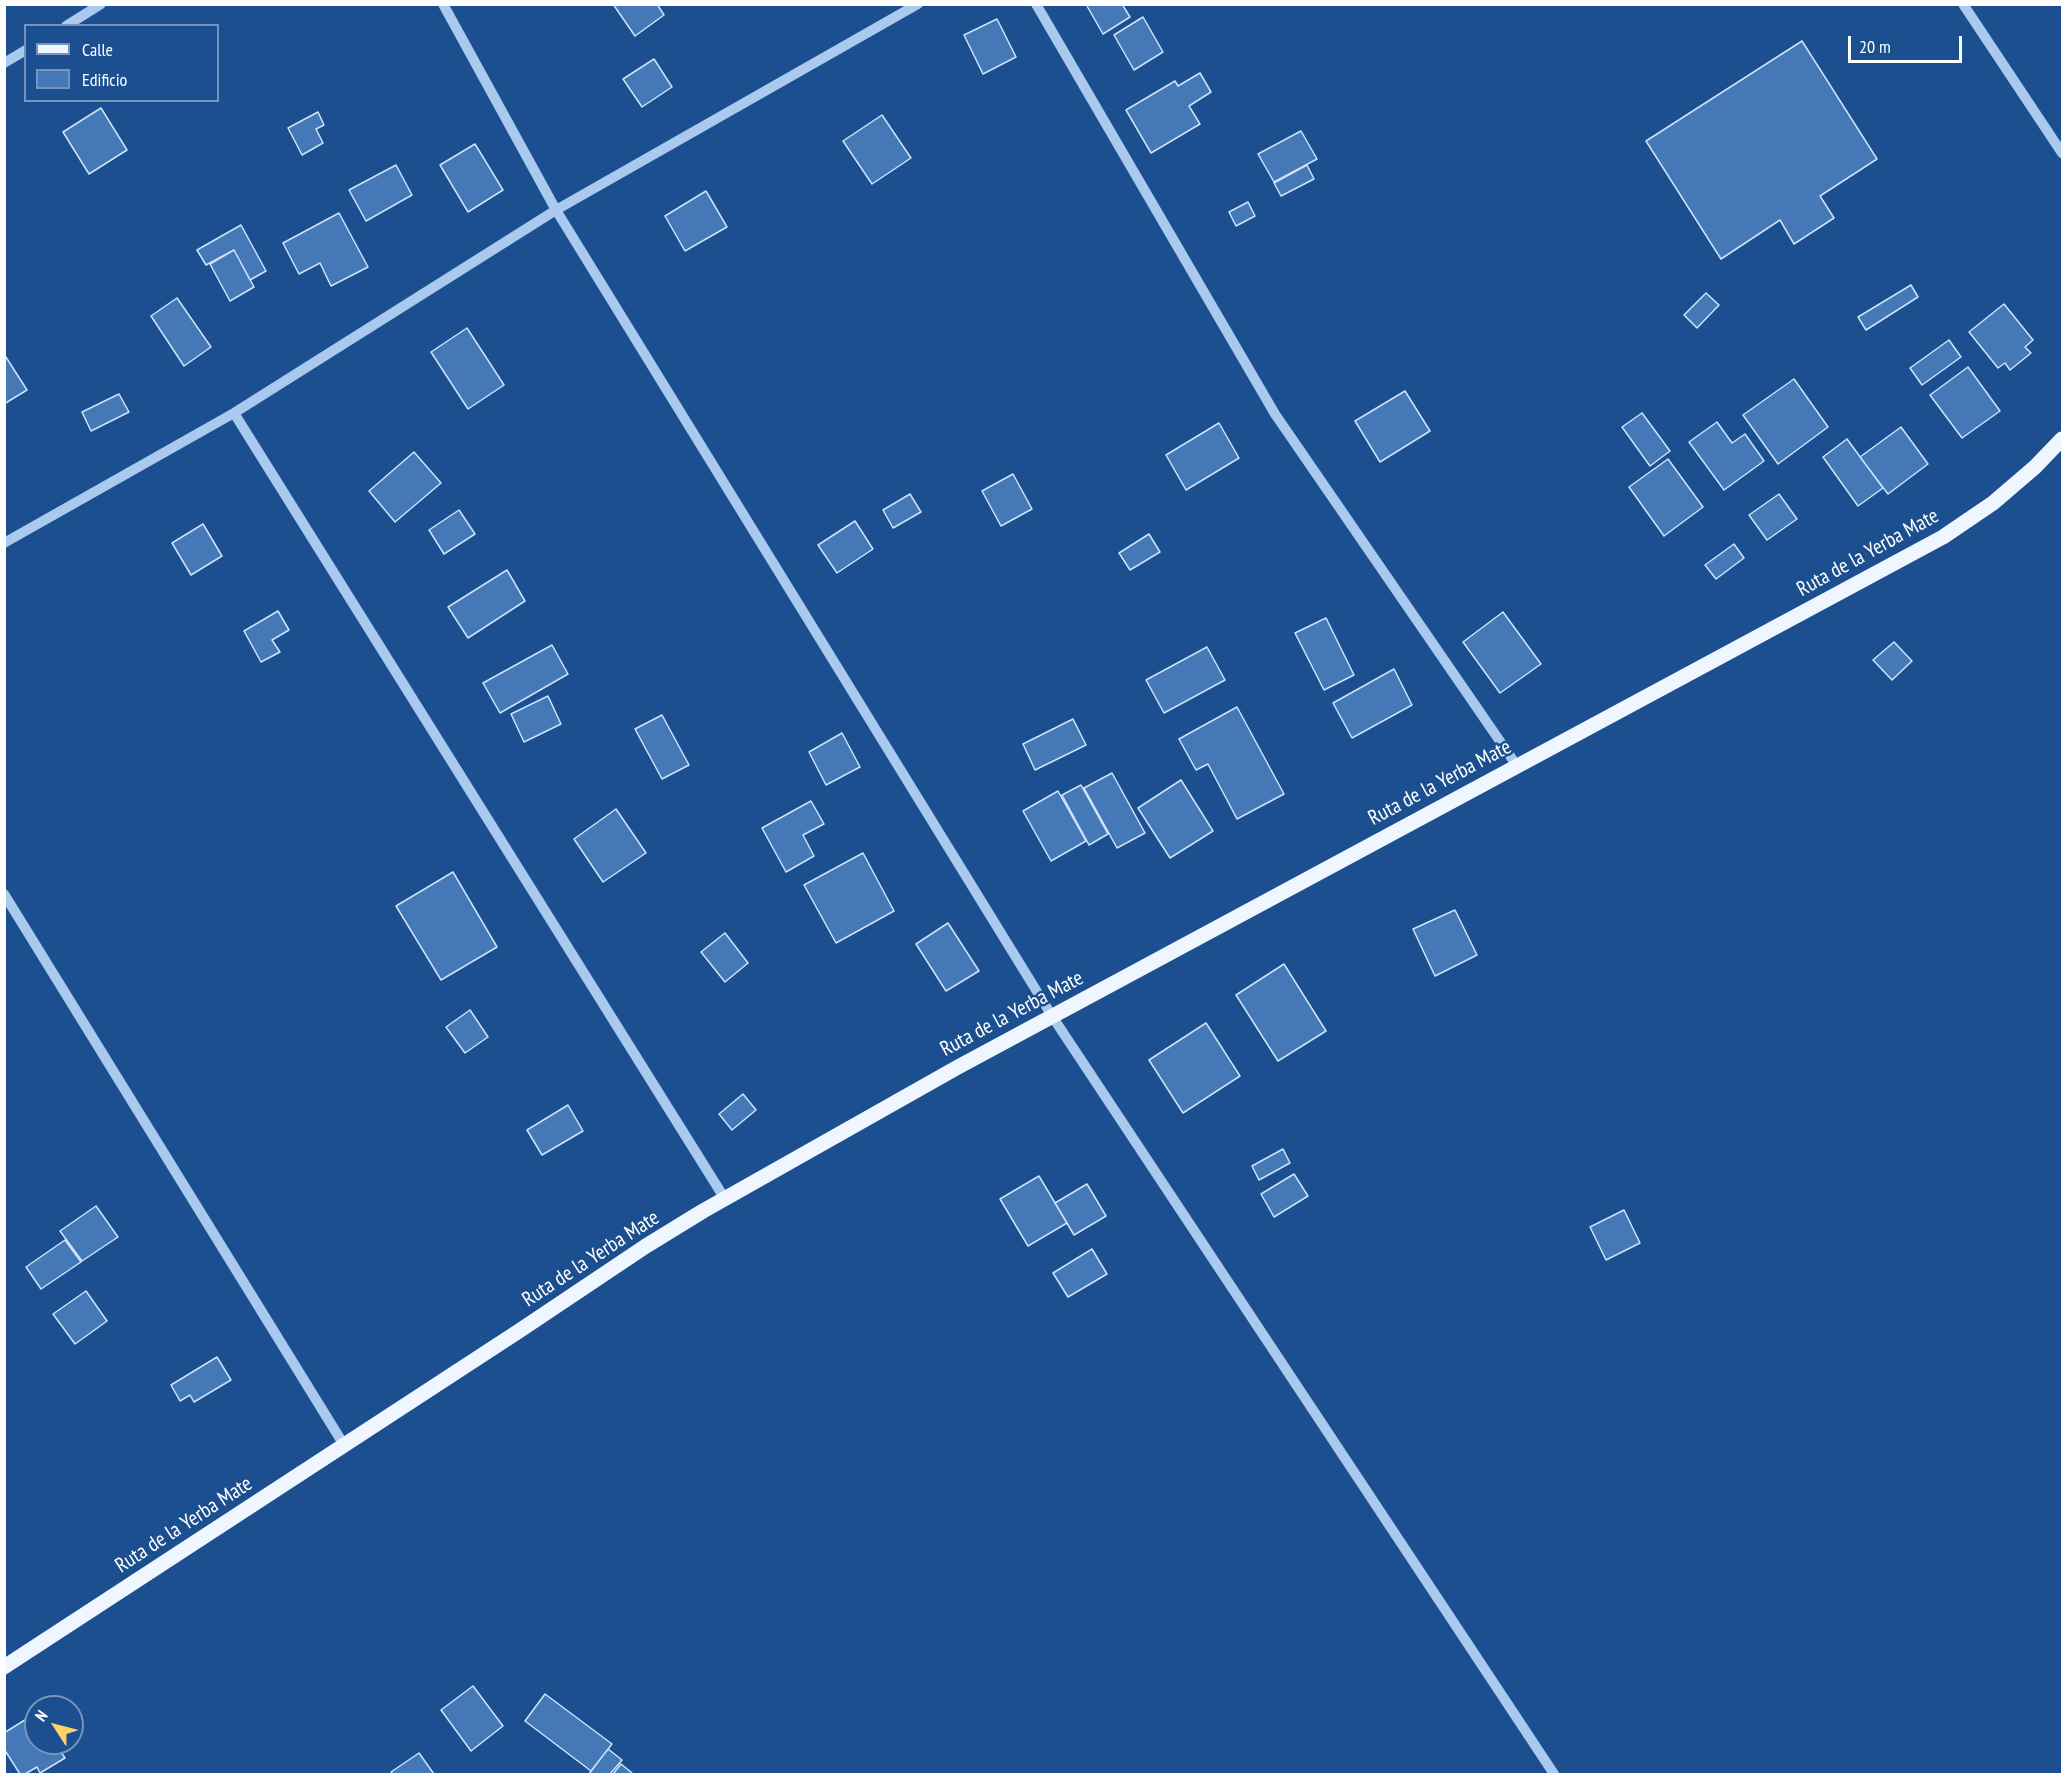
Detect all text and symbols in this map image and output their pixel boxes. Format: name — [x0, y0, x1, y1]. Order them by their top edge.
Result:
legend — [24, 24, 219, 102]
scale bar — [1851, 24, 1965, 62]
text: 20 m — [1859, 35, 1891, 58]
text: Calle — [82, 38, 113, 61]
text: Edificio — [82, 68, 127, 91]
street label: Ruta de la Yerba Mate — [1793, 504, 1943, 602]
street label: Ruta de la Yerba Mate — [1364, 735, 1516, 831]
street label: Ruta de la Yerba Mate — [936, 966, 1088, 1062]
street label: Ruta de la Yerba Mate — [518, 1205, 664, 1313]
street label: Ruta de la Yerba Mate — [111, 1471, 257, 1579]
north arrow — [24, 1695, 84, 1755]
text: N — [30, 1706, 52, 1725]

